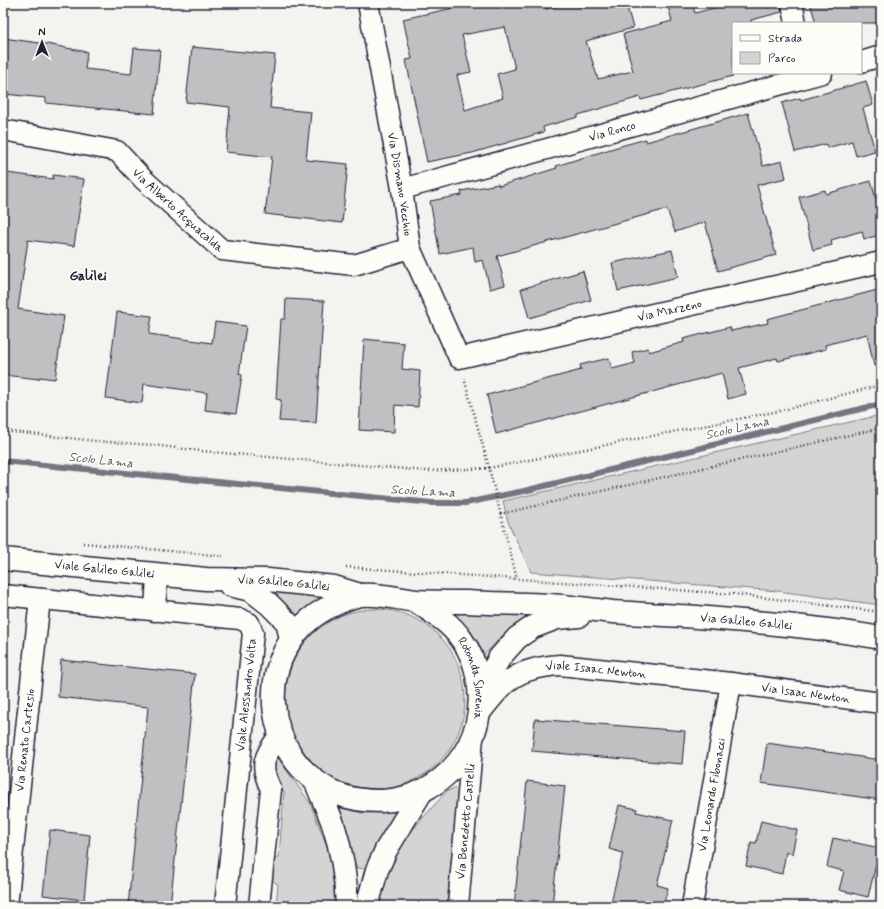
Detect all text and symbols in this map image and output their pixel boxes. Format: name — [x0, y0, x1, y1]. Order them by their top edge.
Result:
north arrow — [22, 22, 62, 62]
legend — [732, 22, 862, 74]
text: N — [38, 26, 46, 40]
text: Strada — [768, 31, 802, 47]
text: Parco — [768, 51, 796, 67]
street label: Via Ronco — [587, 118, 638, 146]
street label: Via Dismano Vecchio — [383, 131, 415, 237]
street label: Via Alberto Acquacalda — [128, 165, 227, 257]
district label: Galilei — [69, 267, 107, 285]
street label: Via Marzeno — [636, 296, 704, 326]
water label: Scolo Lama — [704, 413, 771, 444]
water label: Scolo Lama — [68, 449, 134, 472]
water label: Scolo Lama — [390, 481, 456, 502]
street label: Viale Galileo Galilei — [54, 557, 155, 583]
street label: Via Galileo Galilei — [238, 573, 331, 596]
street label: Via Galileo Galilei — [700, 610, 793, 635]
street label: Rotonda Slovenia — [453, 634, 487, 721]
street label: Viale Alessandro Volta — [233, 638, 261, 752]
street label: Viale Isaac Newton — [545, 658, 648, 683]
street label: Via Isaac Newton — [760, 680, 852, 708]
street label: Via Renato Cartesio — [12, 687, 39, 792]
street label: Via Leonardo Fibonacci — [695, 737, 730, 853]
street label: Via Benedetto Castelli — [453, 763, 480, 880]

